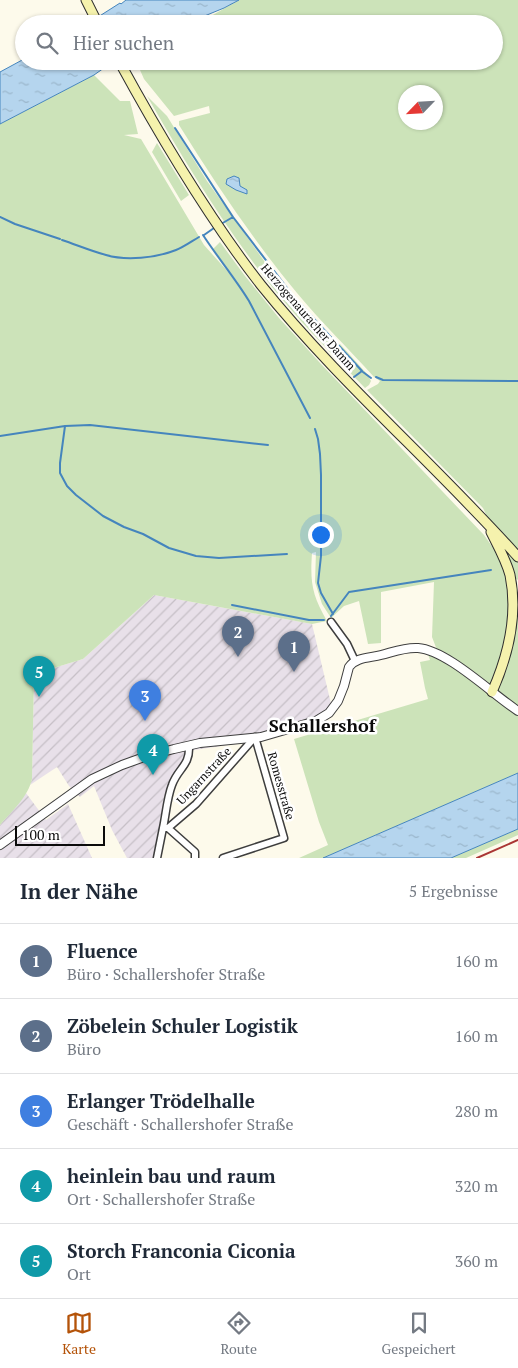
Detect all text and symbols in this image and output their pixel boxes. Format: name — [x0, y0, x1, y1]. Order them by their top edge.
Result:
search box — [15, 15, 503, 70]
icon: search — [33, 29, 61, 57]
text: Hier suchen — [73, 30, 174, 55]
north arrow — [398, 85, 443, 130]
street label: Herzogenauracher Damm — [258, 260, 359, 373]
your location — [308, 522, 334, 548]
pin: 2 — [222, 616, 254, 657]
pin: 1 — [278, 631, 310, 672]
pin: 5 — [23, 656, 55, 697]
pin: 3 — [129, 680, 161, 721]
district label: Schallershof — [269, 713, 377, 737]
pin: 4 — [137, 734, 169, 775]
street label: Ungarnstraße — [173, 744, 234, 808]
street label: Romesstraße — [265, 750, 298, 821]
scale bar — [15, 823, 105, 846]
text: 100 m — [22, 825, 60, 844]
text: In der Nähe — [20, 877, 138, 905]
text: 5 Ergebnisse — [409, 880, 498, 902]
text: Fluence — [67, 938, 138, 963]
text: 1 — [31, 950, 41, 972]
text: 160 m — [455, 950, 498, 972]
text: Büro · Schallershofer Straße — [67, 963, 265, 985]
text: Zöbelein Schuler Logistik — [67, 1013, 298, 1038]
text: 2 — [31, 1025, 41, 1047]
text: 160 m — [455, 1025, 498, 1047]
text: Büro — [67, 1038, 101, 1060]
text: Erlanger Trödelhalle — [67, 1088, 255, 1113]
text: 3 — [31, 1100, 41, 1122]
text: 280 m — [455, 1100, 498, 1122]
text: Geschäft · Schallershofer Straße — [67, 1113, 294, 1135]
text: heinlein bau und raum — [67, 1163, 276, 1188]
text: 4 — [31, 1175, 41, 1197]
text: 320 m — [455, 1175, 498, 1197]
text: Ort · Schallershofer Straße — [67, 1188, 255, 1210]
text: Storch Franconia Ciconia — [67, 1238, 296, 1263]
text: 5 — [31, 1250, 41, 1272]
text: 360 m — [455, 1250, 498, 1272]
text: Ort — [67, 1263, 91, 1285]
tab: Karte — [62, 1309, 96, 1358]
tab: Route — [220, 1309, 257, 1358]
tab: Gespeichert — [382, 1309, 456, 1358]

